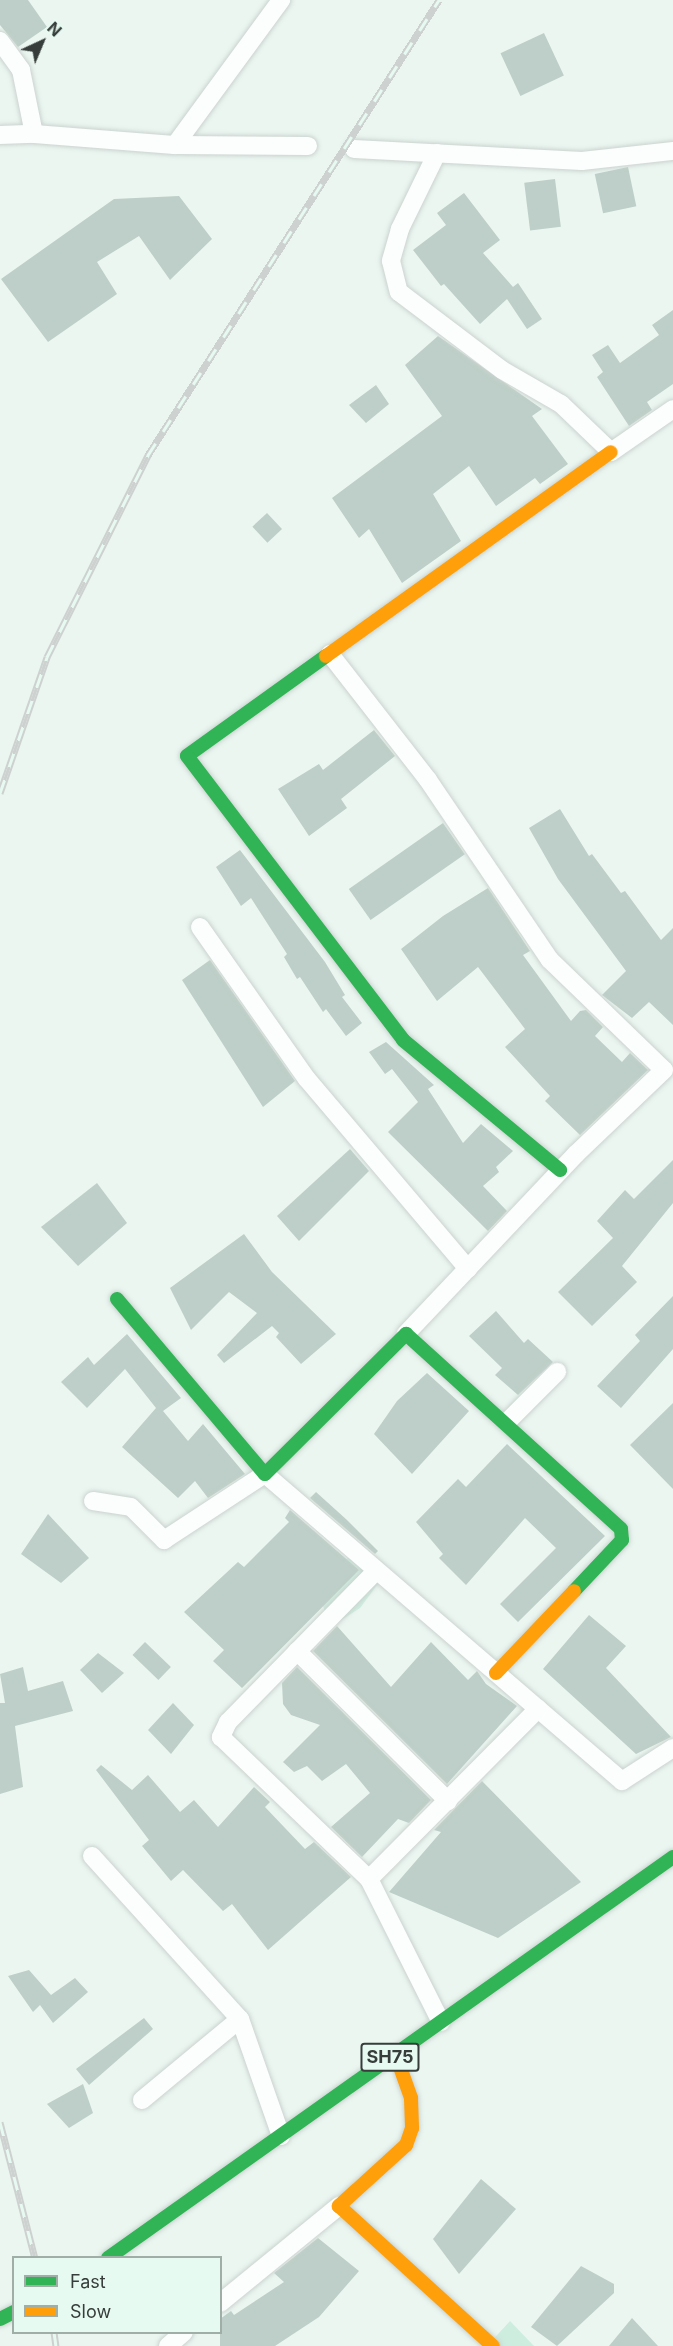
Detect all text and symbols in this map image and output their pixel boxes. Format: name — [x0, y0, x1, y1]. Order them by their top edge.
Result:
north arrow — [12, 12, 72, 72]
text: N — [43, 18, 66, 40]
road number: SH75 — [360, 2042, 420, 2072]
legend — [12, 2256, 222, 2334]
text: Fast — [70, 2271, 106, 2292]
text: Slow — [70, 2301, 111, 2322]

